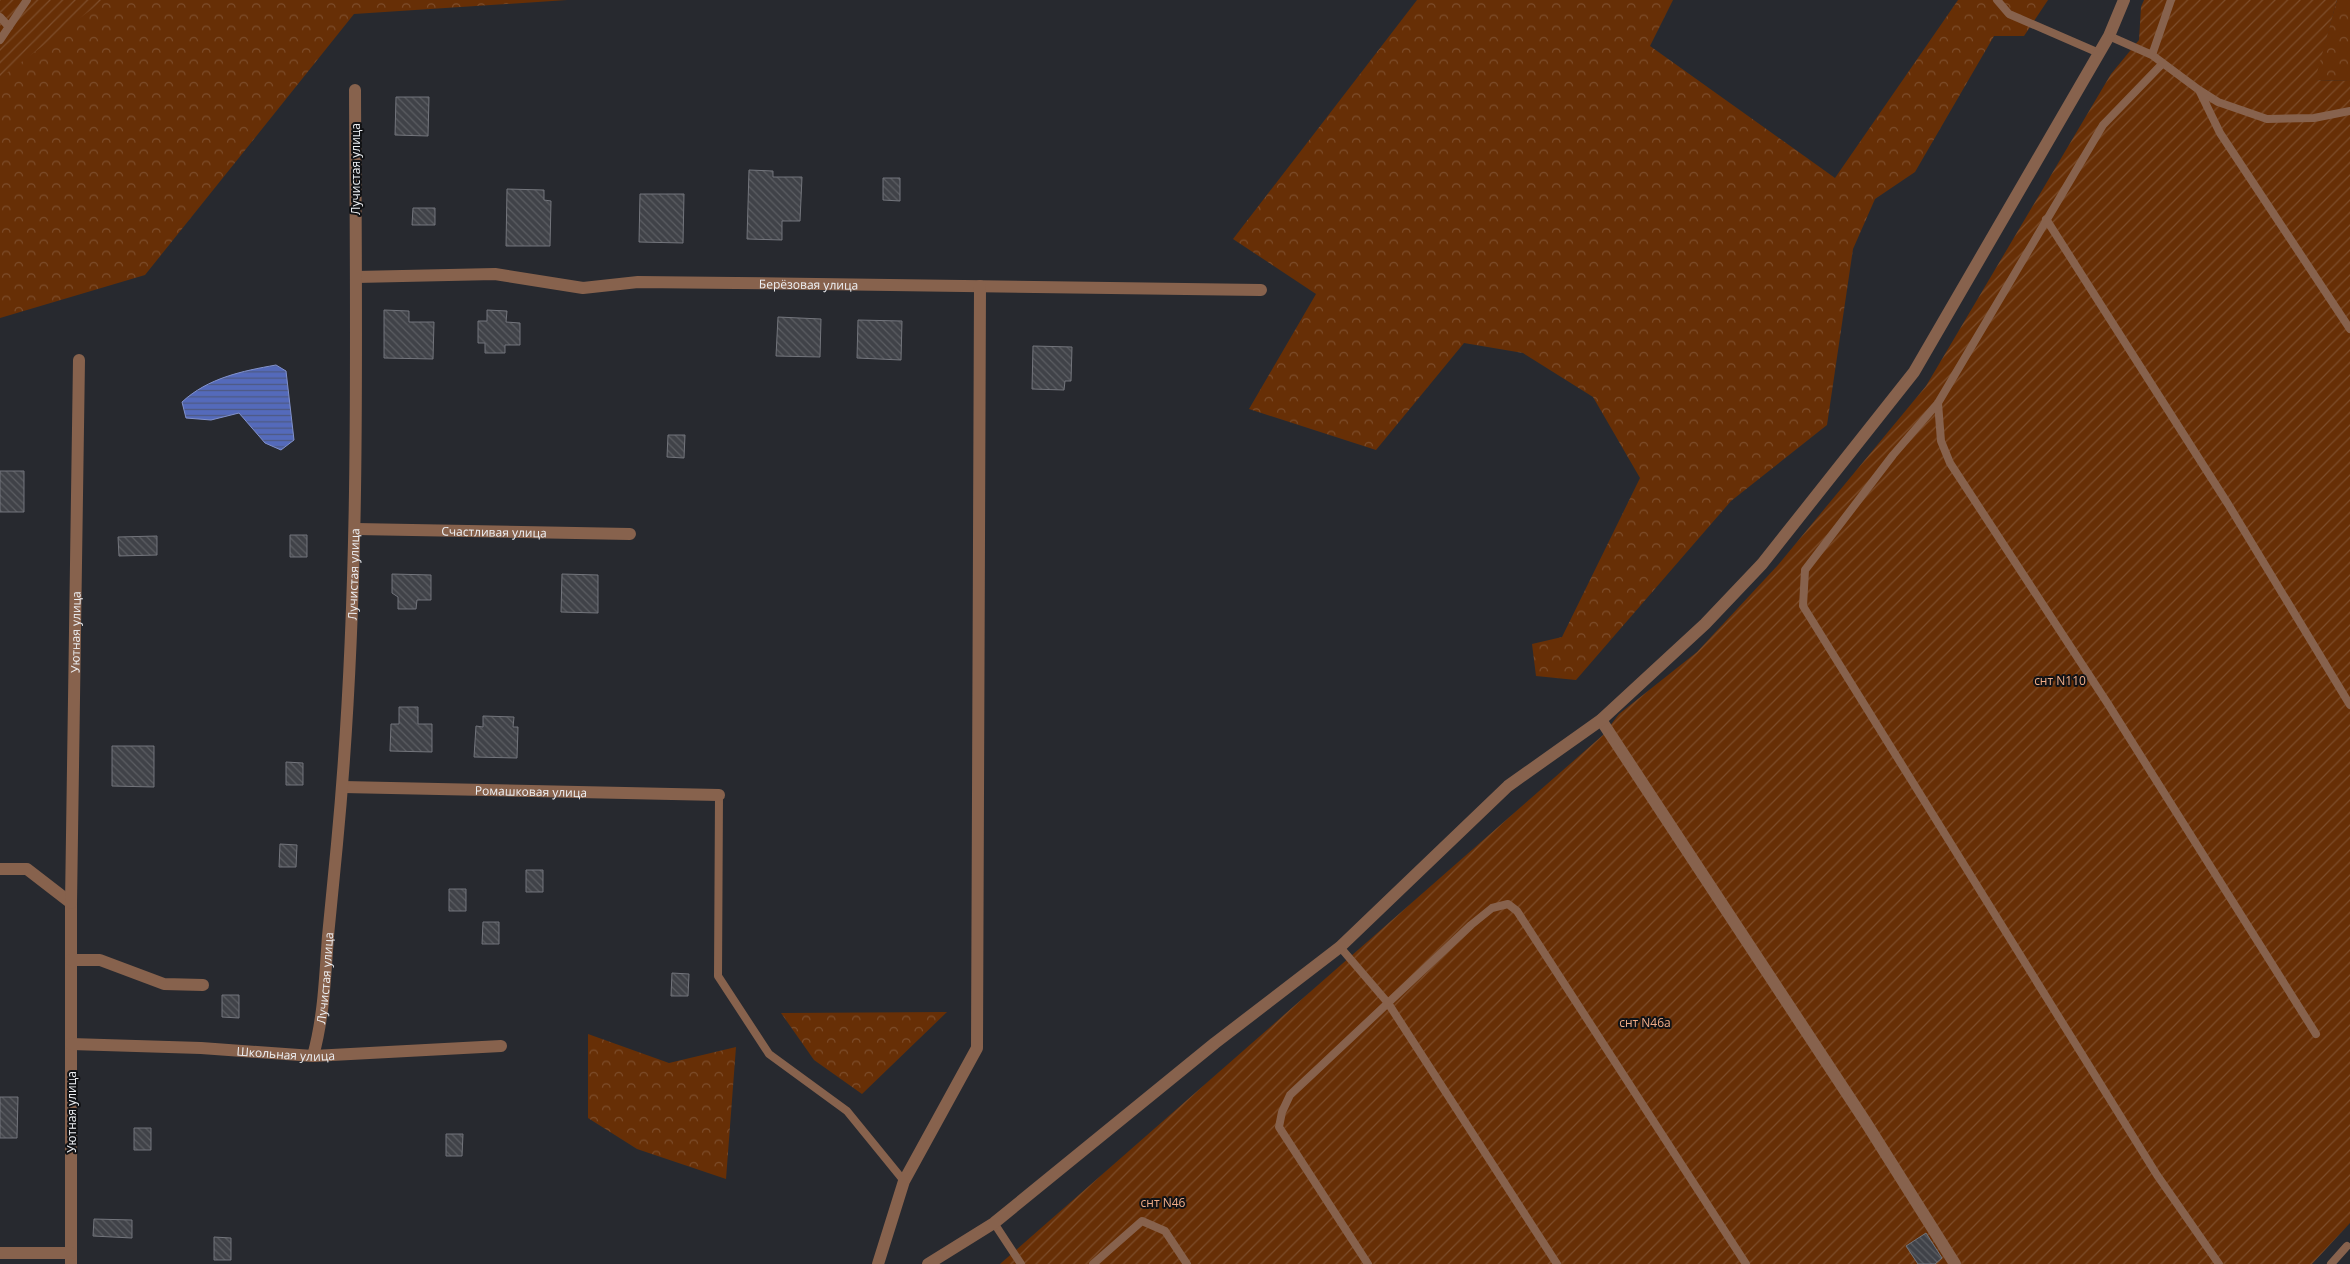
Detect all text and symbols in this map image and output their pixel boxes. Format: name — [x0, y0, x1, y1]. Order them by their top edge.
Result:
street label: Лучистая улица — [347, 123, 364, 215]
street label: Берёзовая улица — [759, 275, 858, 293]
street label: Счастливая улица — [441, 522, 547, 541]
street label: Лучистая улица — [343, 528, 363, 620]
street label: Уютная улица — [66, 591, 84, 673]
park label: снт N110 — [2034, 672, 2086, 689]
street label: Ромашковая улица — [475, 781, 587, 801]
street label: Лучистая улица — [312, 931, 337, 1025]
park label: снт N46а — [1619, 1014, 1671, 1031]
street label: Школьная улица — [236, 1042, 335, 1064]
street label: Уютная улица — [63, 1071, 80, 1153]
park label: снт N46 — [1141, 1194, 1186, 1211]

